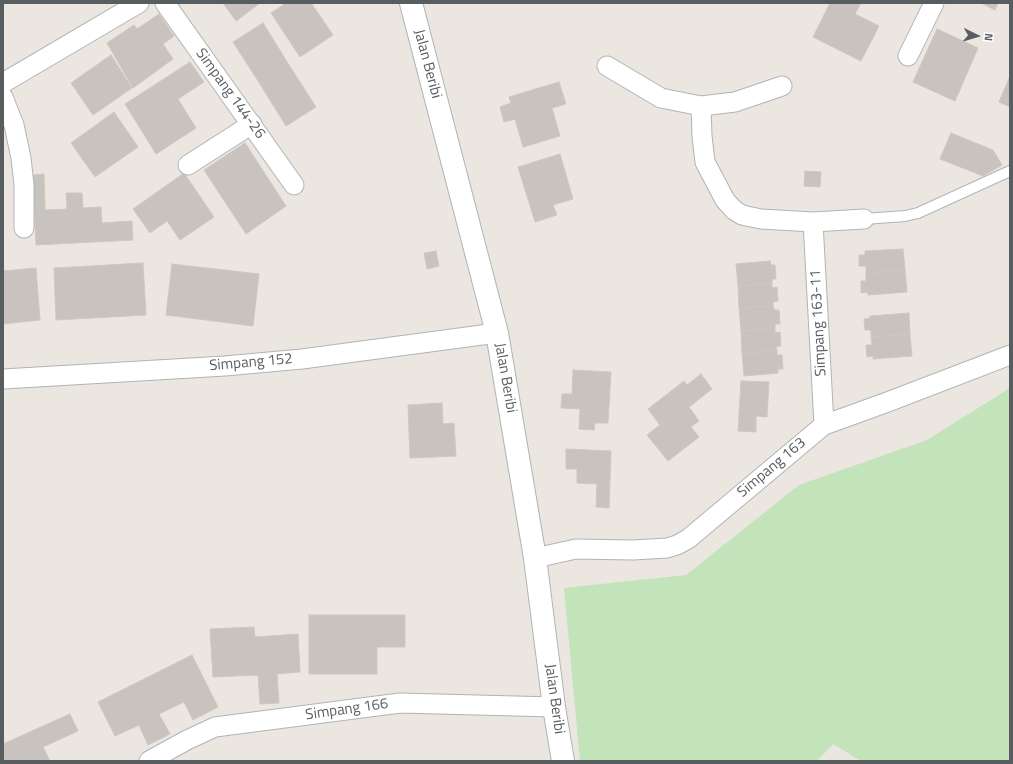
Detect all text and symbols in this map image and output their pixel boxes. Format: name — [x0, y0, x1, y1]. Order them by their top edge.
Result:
north arrow — [957, 16, 997, 56]
street label: Jalan Beribi — [409, 28, 445, 100]
text: N — [981, 33, 997, 42]
street label: Simpang 144-26 — [191, 45, 269, 143]
street label: Simpang 163-11 — [807, 269, 831, 377]
street label: Jalan Beribi — [490, 342, 520, 414]
street label: Simpang 152 — [209, 350, 293, 376]
street label: Simpang 163 — [734, 434, 810, 502]
street label: Jalan Beribi — [540, 663, 568, 735]
street label: Simpang 166 — [304, 695, 390, 725]

